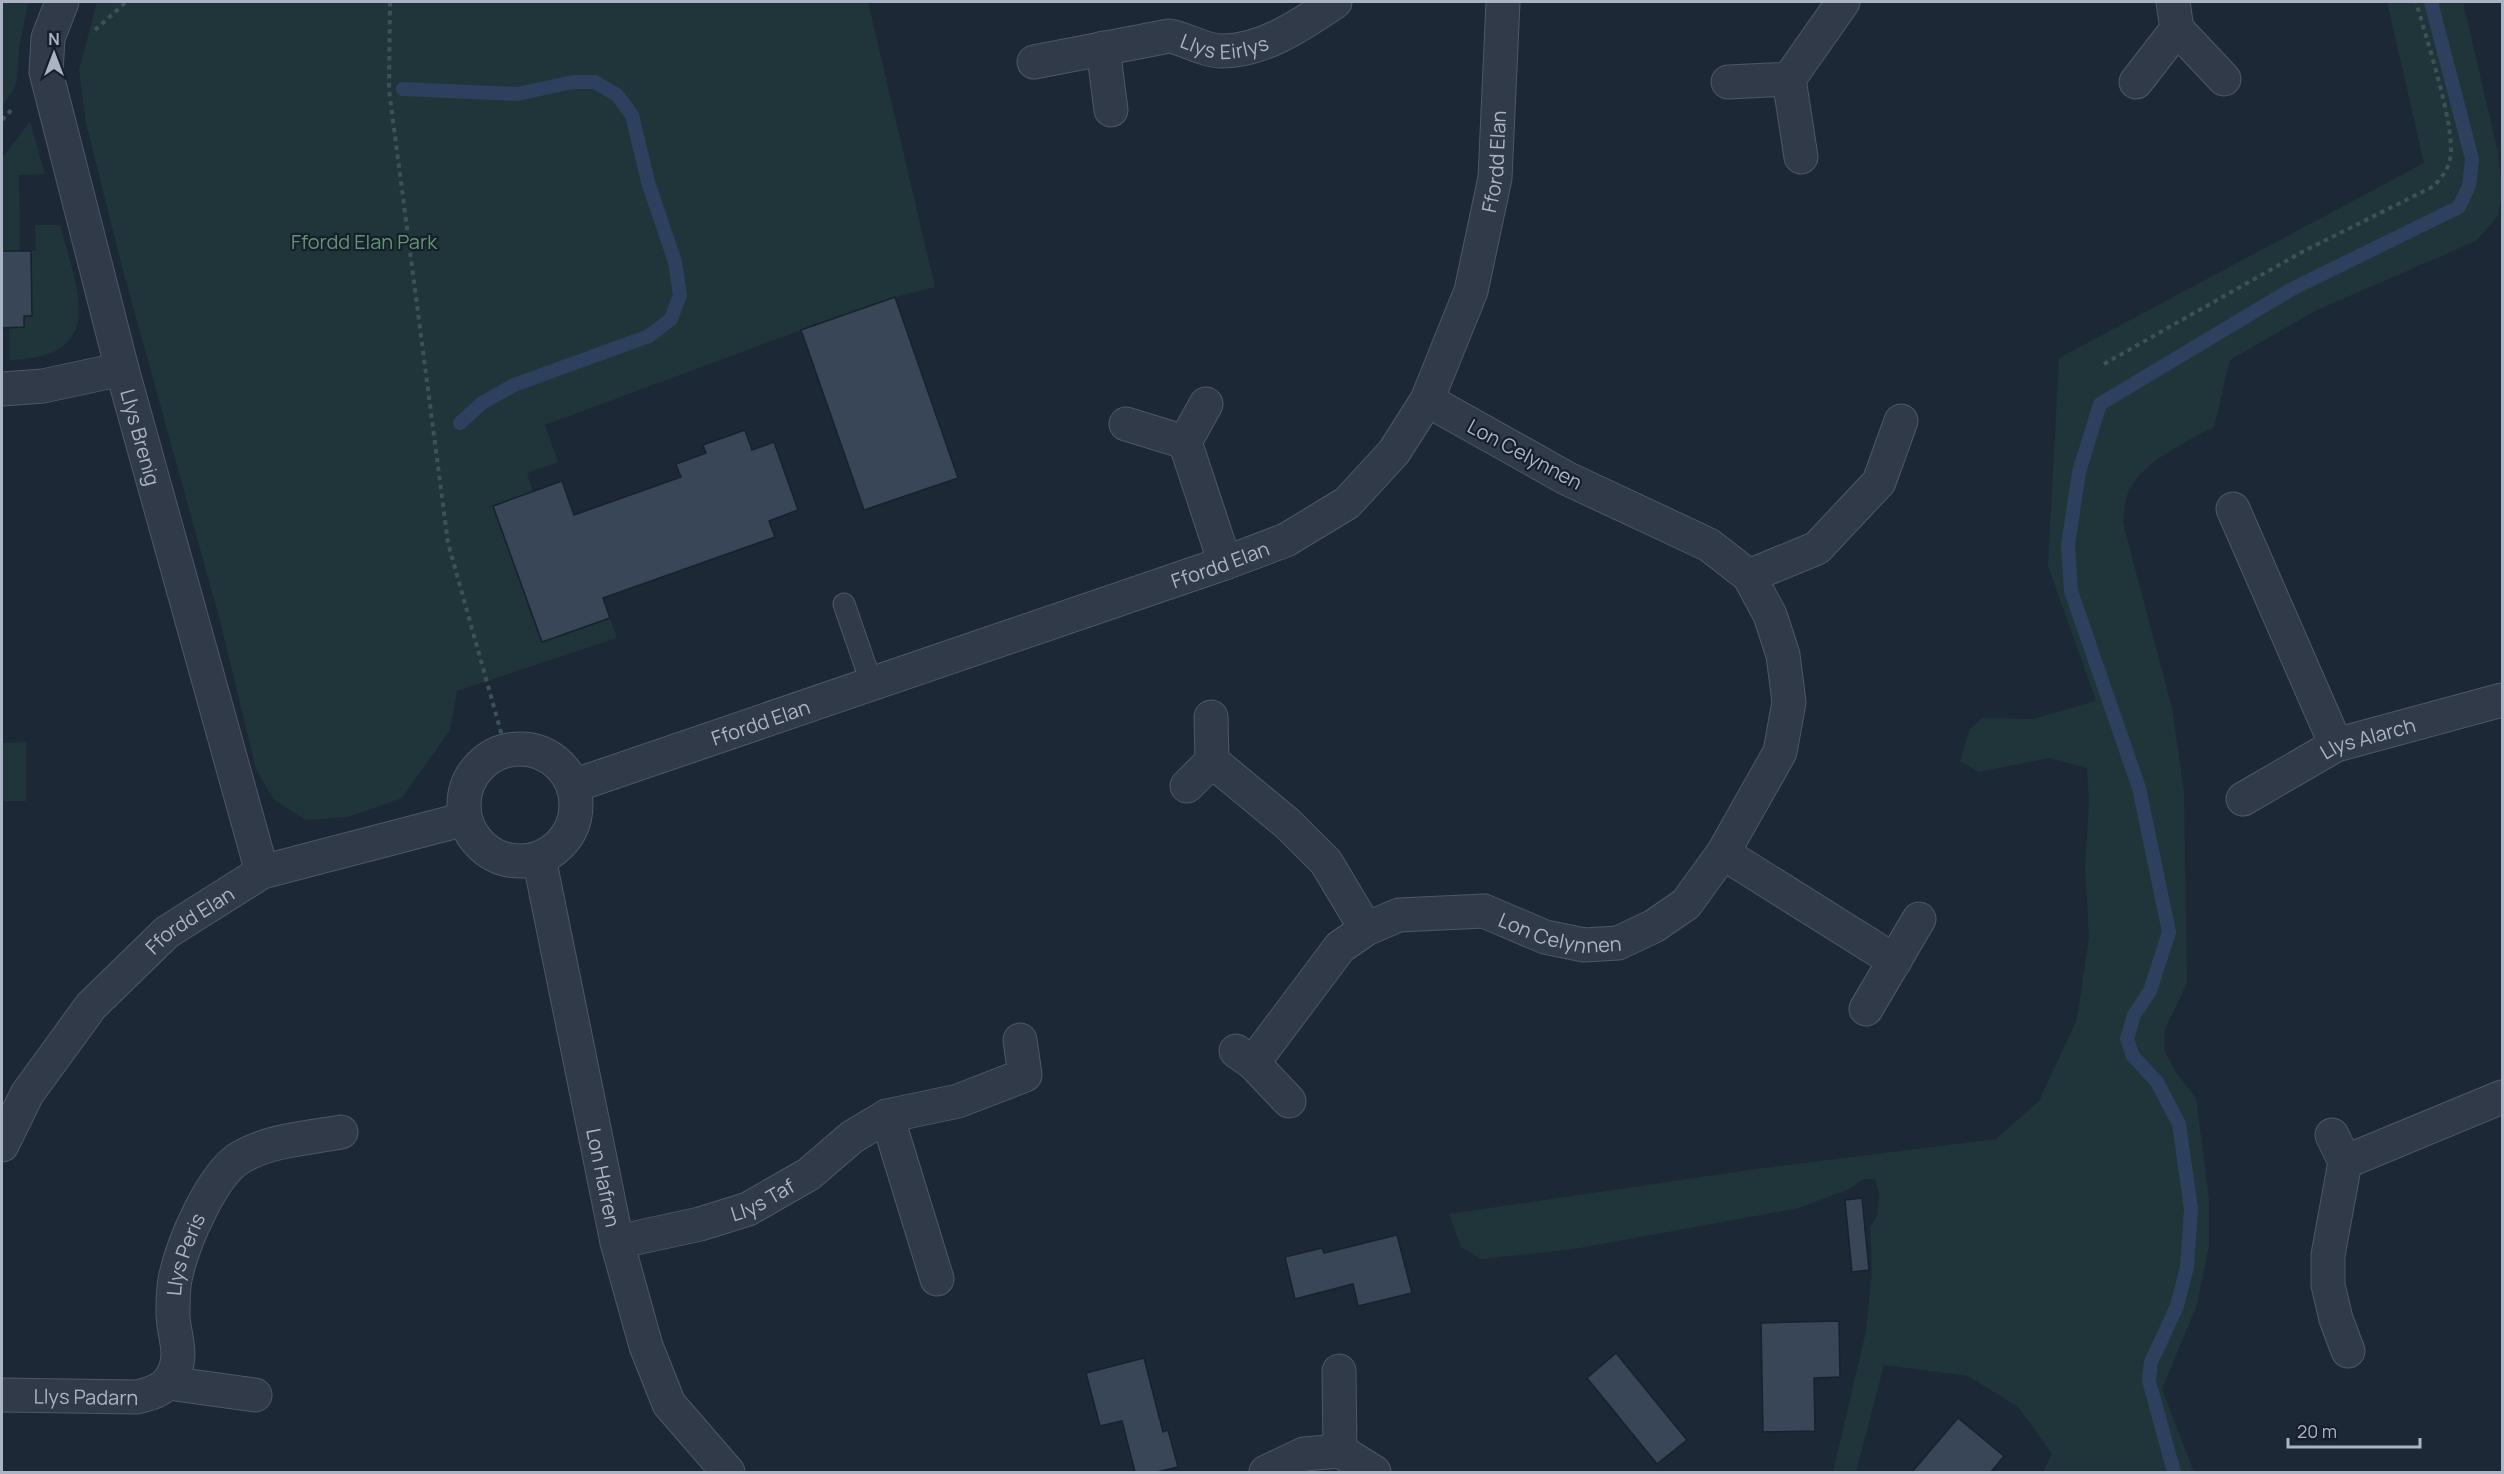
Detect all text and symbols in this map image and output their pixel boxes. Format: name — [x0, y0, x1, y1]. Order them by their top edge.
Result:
north arrow — [24, 24, 84, 84]
street label: Llys Eirlys — [1177, 27, 1272, 65]
text: N — [48, 28, 60, 50]
street label: Ffordd Elan — [1475, 110, 1512, 215]
park label: Ffordd Elan Park — [291, 228, 438, 255]
street label: Llys Brenig — [115, 386, 167, 488]
street label: Lon Celynnen — [1463, 412, 1587, 496]
street label: Ffordd Elan — [1167, 534, 1273, 594]
street label: Ffordd Elan — [708, 693, 813, 751]
street label: Llys Alarch — [2315, 711, 2418, 765]
street label: Ffordd Elan — [139, 880, 239, 960]
street label: Lon Celynnen — [1495, 905, 1622, 959]
street label: Lon Hafren — [581, 1126, 627, 1229]
street label: Llys Taf — [727, 1172, 799, 1227]
street label: Llys Peris — [160, 1208, 211, 1297]
street label: Llys Padarn — [33, 1382, 139, 1411]
scale bar — [2288, 1411, 2420, 1449]
text: 20 m — [2297, 1419, 2337, 1443]

